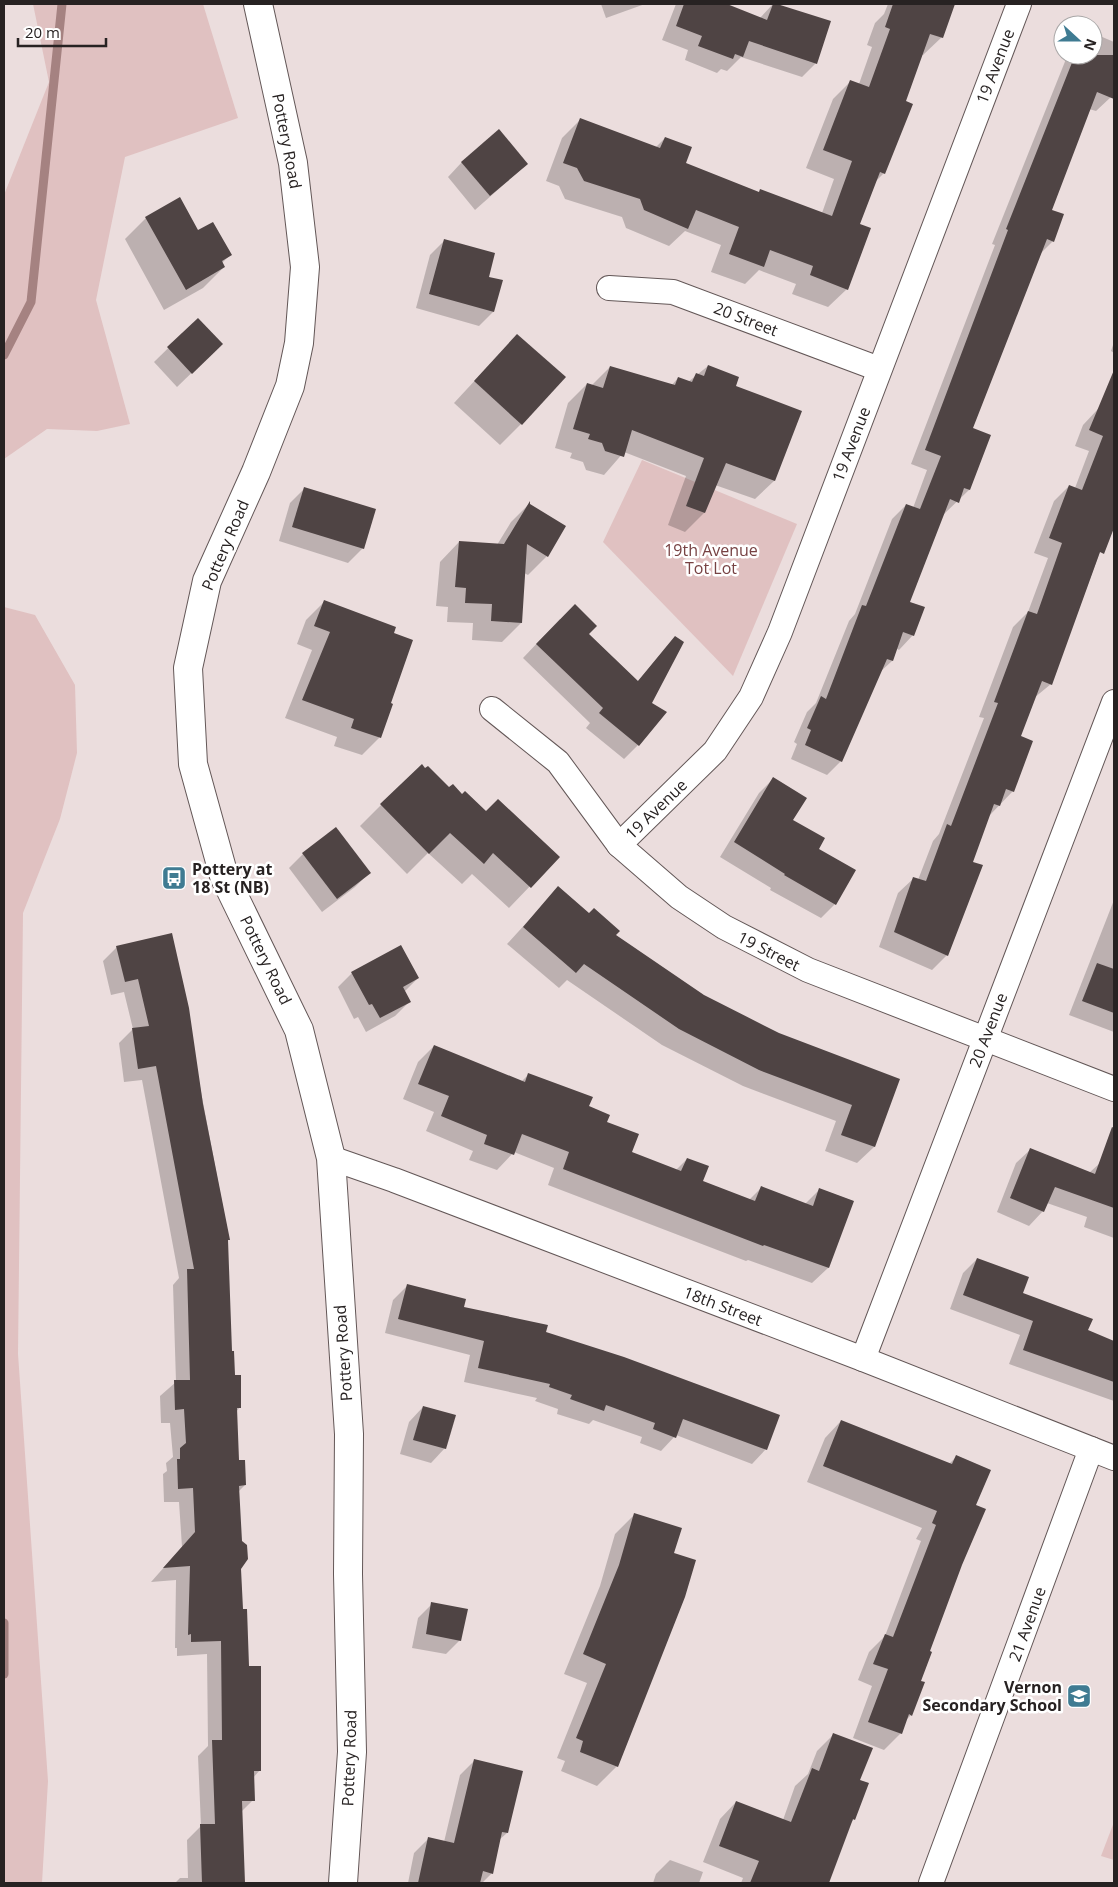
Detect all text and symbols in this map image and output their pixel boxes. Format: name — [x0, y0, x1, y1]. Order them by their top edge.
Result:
scale bar — [18, 15, 105, 47]
north arrow — [1053, 15, 1103, 65]
text: 20 m — [25, 22, 60, 42]
street label: 19 Avenue — [971, 26, 1019, 106]
text: N — [1080, 36, 1102, 54]
street label: Pottery Road — [267, 92, 307, 190]
street label: 20 Street — [711, 297, 782, 341]
street label: 19 Avenue — [827, 404, 875, 484]
street label: Pottery Road — [196, 496, 254, 594]
park label: 19th Avenue Tot Lot — [664, 539, 758, 579]
street label: 19 Avenue — [620, 774, 692, 844]
place label: Pottery at 18 St (NB) — [192, 858, 272, 898]
bus stop icon: Pottery at 18 St (NB) — [161, 865, 187, 891]
street label: Pottery Road — [235, 912, 297, 1008]
street label: 19 Street — [734, 926, 804, 976]
street label: 20 Avenue — [964, 990, 1012, 1070]
street label: 18th Street — [680, 1281, 766, 1331]
street label: Pottery Road — [329, 1304, 357, 1402]
street label: 21 Avenue — [1003, 1584, 1051, 1664]
place label: Vernon Secondary School — [923, 1676, 1062, 1716]
school or university icon: Vernon Secondary School — [1066, 1683, 1092, 1709]
street label: Pottery Road — [336, 1709, 362, 1807]

